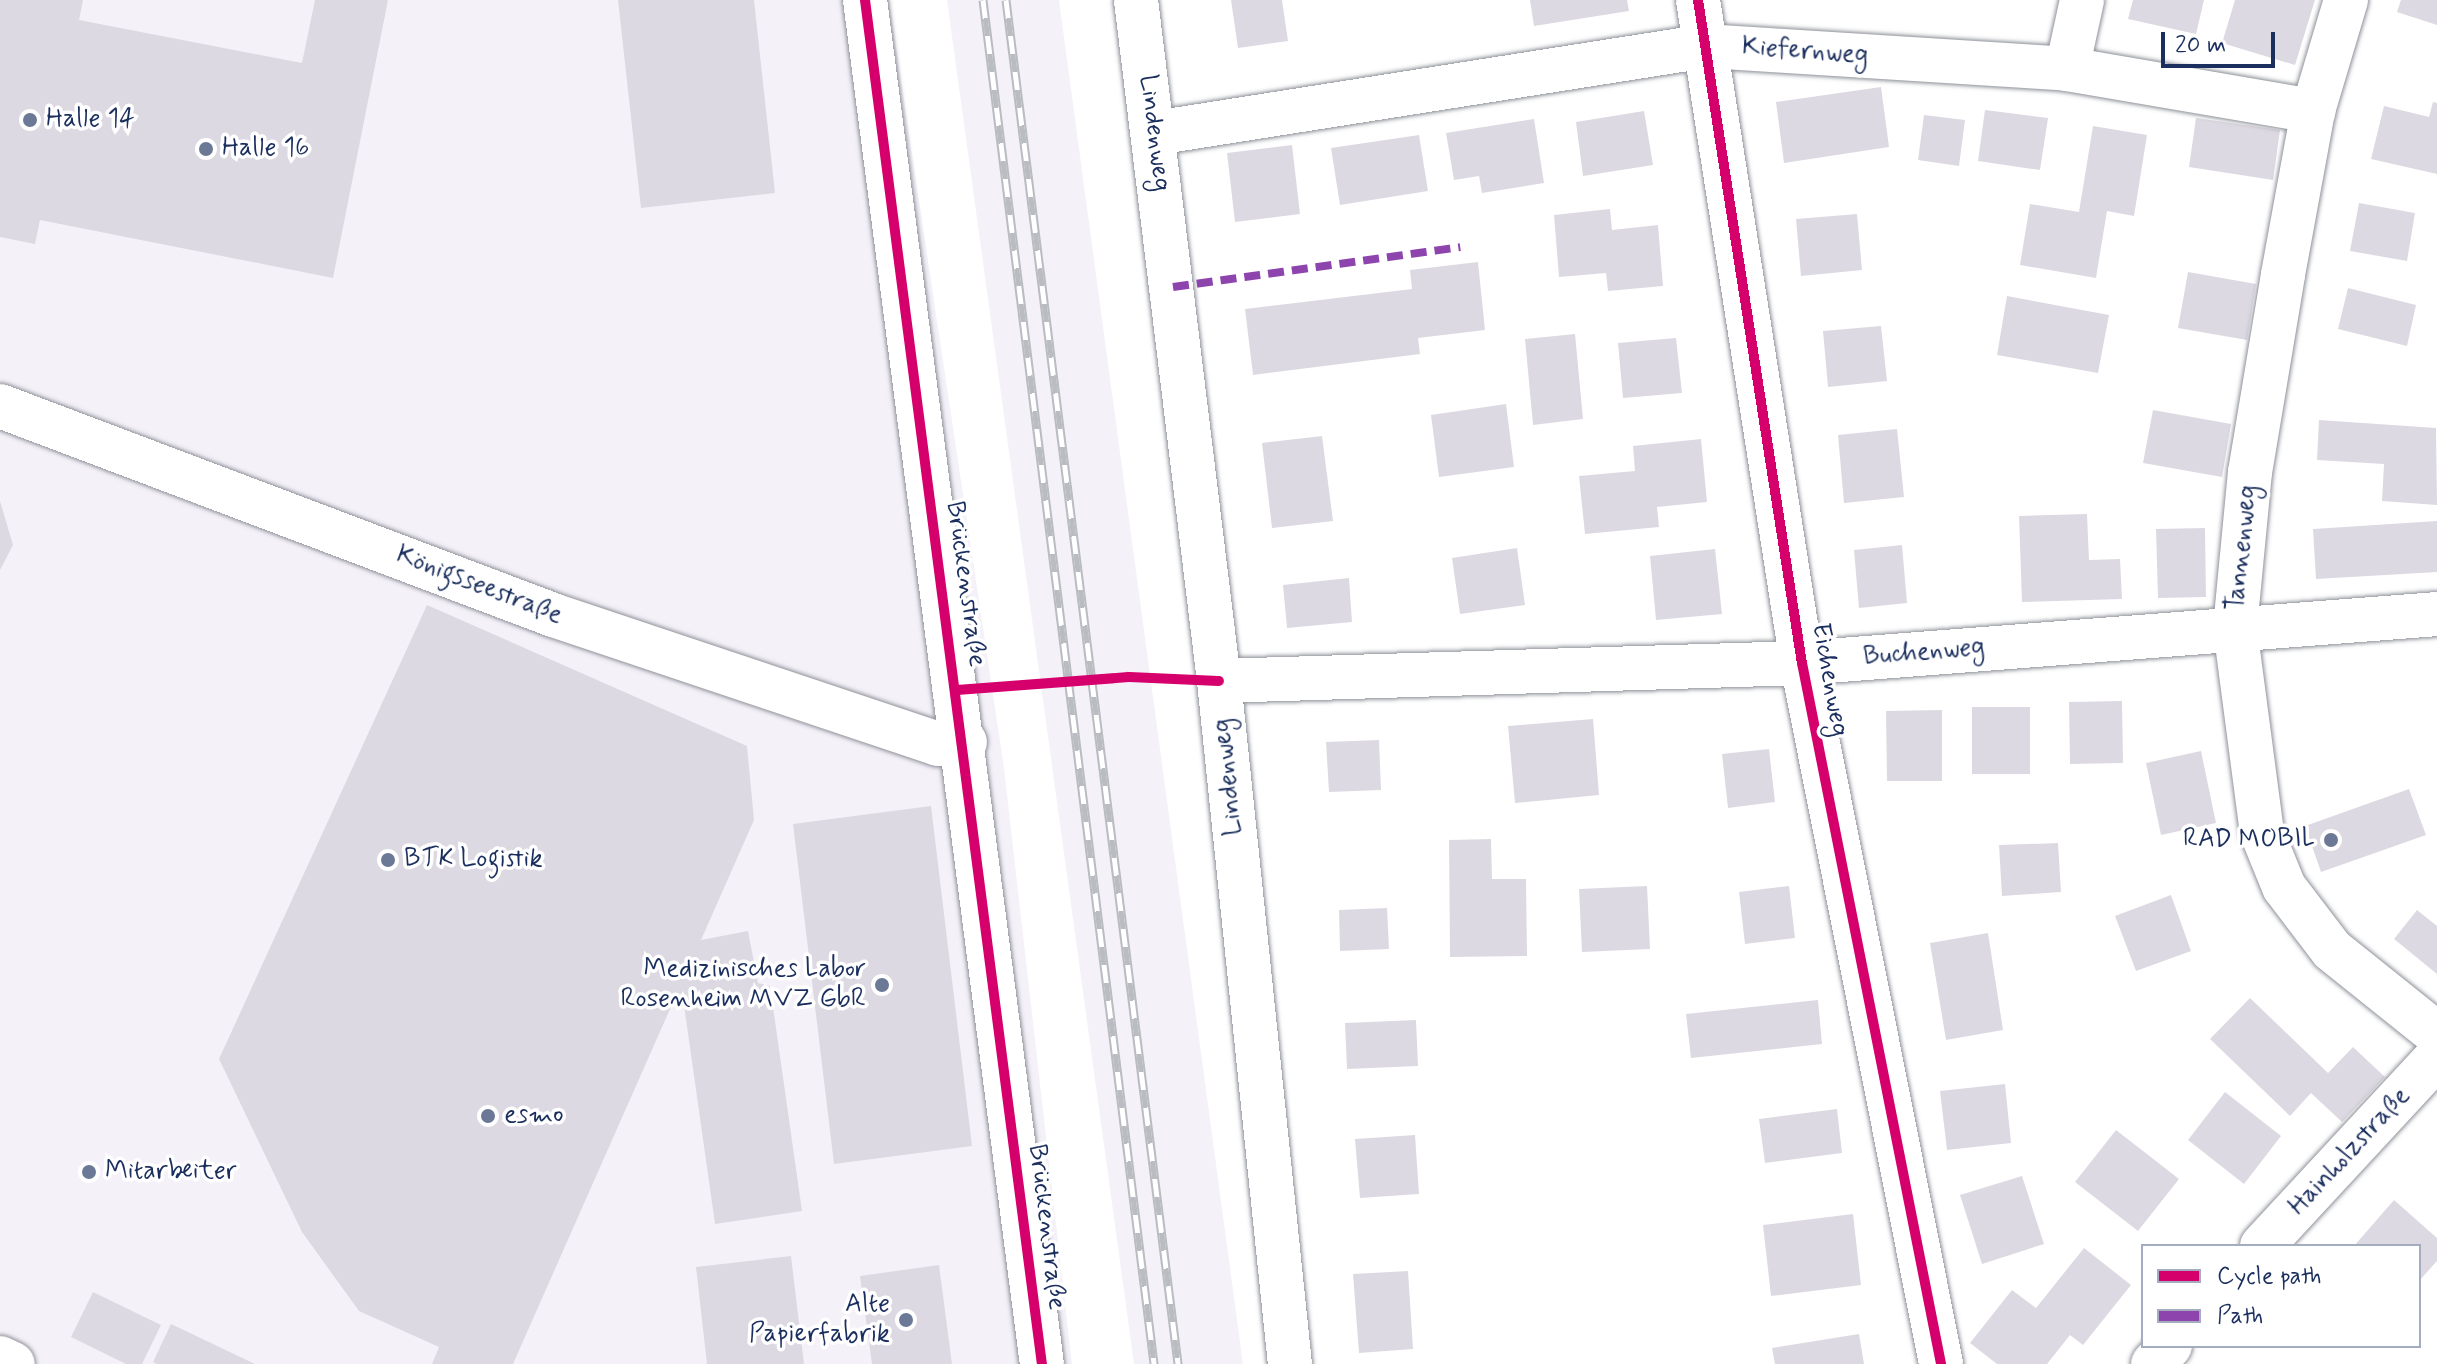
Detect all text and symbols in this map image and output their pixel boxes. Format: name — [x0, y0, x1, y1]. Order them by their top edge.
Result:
scale bar — [2165, 16, 2279, 66]
text: 20 m — [2175, 30, 2226, 61]
street label: Kiefernweg — [1741, 32, 1869, 72]
street label: Lindenweg — [1131, 73, 1177, 193]
place label: Halle 14 — [46, 104, 135, 136]
marker: Halle 14 — [21, 111, 39, 129]
place label: Halle 16 — [222, 133, 309, 165]
marker: Halle 16 — [197, 140, 215, 158]
street label: Tannenweg — [2221, 484, 2265, 612]
street label: Brückenstraße — [938, 499, 992, 669]
street label: Königsseestraße — [391, 540, 567, 632]
street label: Eichenweg — [1804, 621, 1854, 739]
street label: Buchenweg — [1862, 632, 1986, 674]
street label: Lindenweg — [1207, 717, 1251, 837]
place label: RAD MOBIL — [2172, 824, 2315, 856]
marker: RAD MOBIL — [2322, 831, 2340, 849]
place label: BTK Logistik — [404, 844, 543, 876]
marker: BTK Logistik — [379, 851, 397, 869]
place label: Medizinisches Labor Rosenheim MVZ GbR — [622, 954, 866, 1016]
marker: Medizinisches Labor Rosenheim MVZ GbR — [873, 976, 891, 994]
street label: Hainholzstraße — [2283, 1082, 2417, 1222]
place label: esmo — [504, 1100, 564, 1132]
marker: esmo — [479, 1107, 497, 1125]
street label: Brückenstraße — [1020, 1142, 1072, 1312]
place label: Mitarbeiter — [105, 1156, 237, 1188]
marker: Mitarbeiter — [80, 1163, 98, 1181]
legend — [2141, 1244, 2421, 1348]
text: Cycle path — [2217, 1261, 2322, 1292]
place label: Alte Papierfabrik — [749, 1289, 890, 1350]
text: Path — [2217, 1301, 2263, 1332]
marker: Alte Papierfabrik — [897, 1311, 915, 1329]

